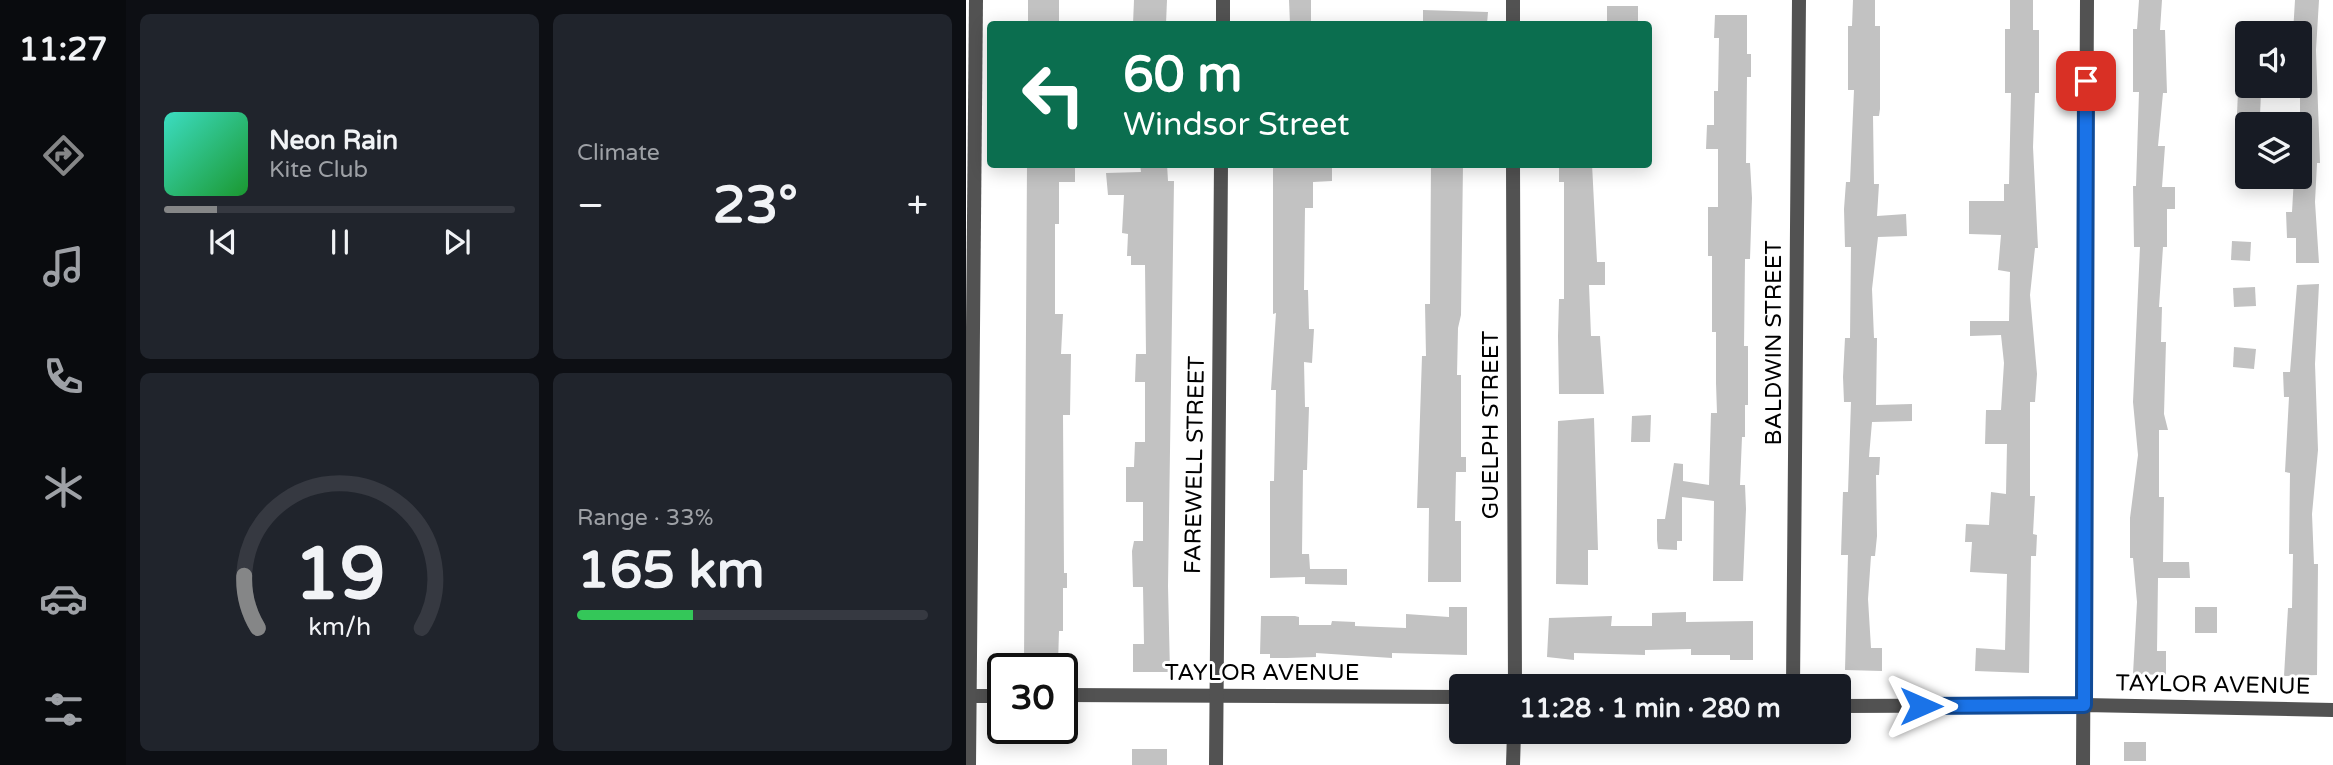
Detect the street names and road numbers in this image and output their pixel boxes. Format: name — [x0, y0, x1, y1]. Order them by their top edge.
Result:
street label: BALDWIN STREET — [1760, 241, 1788, 445]
street label: GUELPH STREET — [1477, 331, 1505, 519]
street label: FAREWELL STREET — [1179, 356, 1211, 574]
street label: TAYLOR AVENUE — [1165, 659, 1359, 687]
street label: TAYLOR AVENUE — [2115, 669, 2311, 701]

